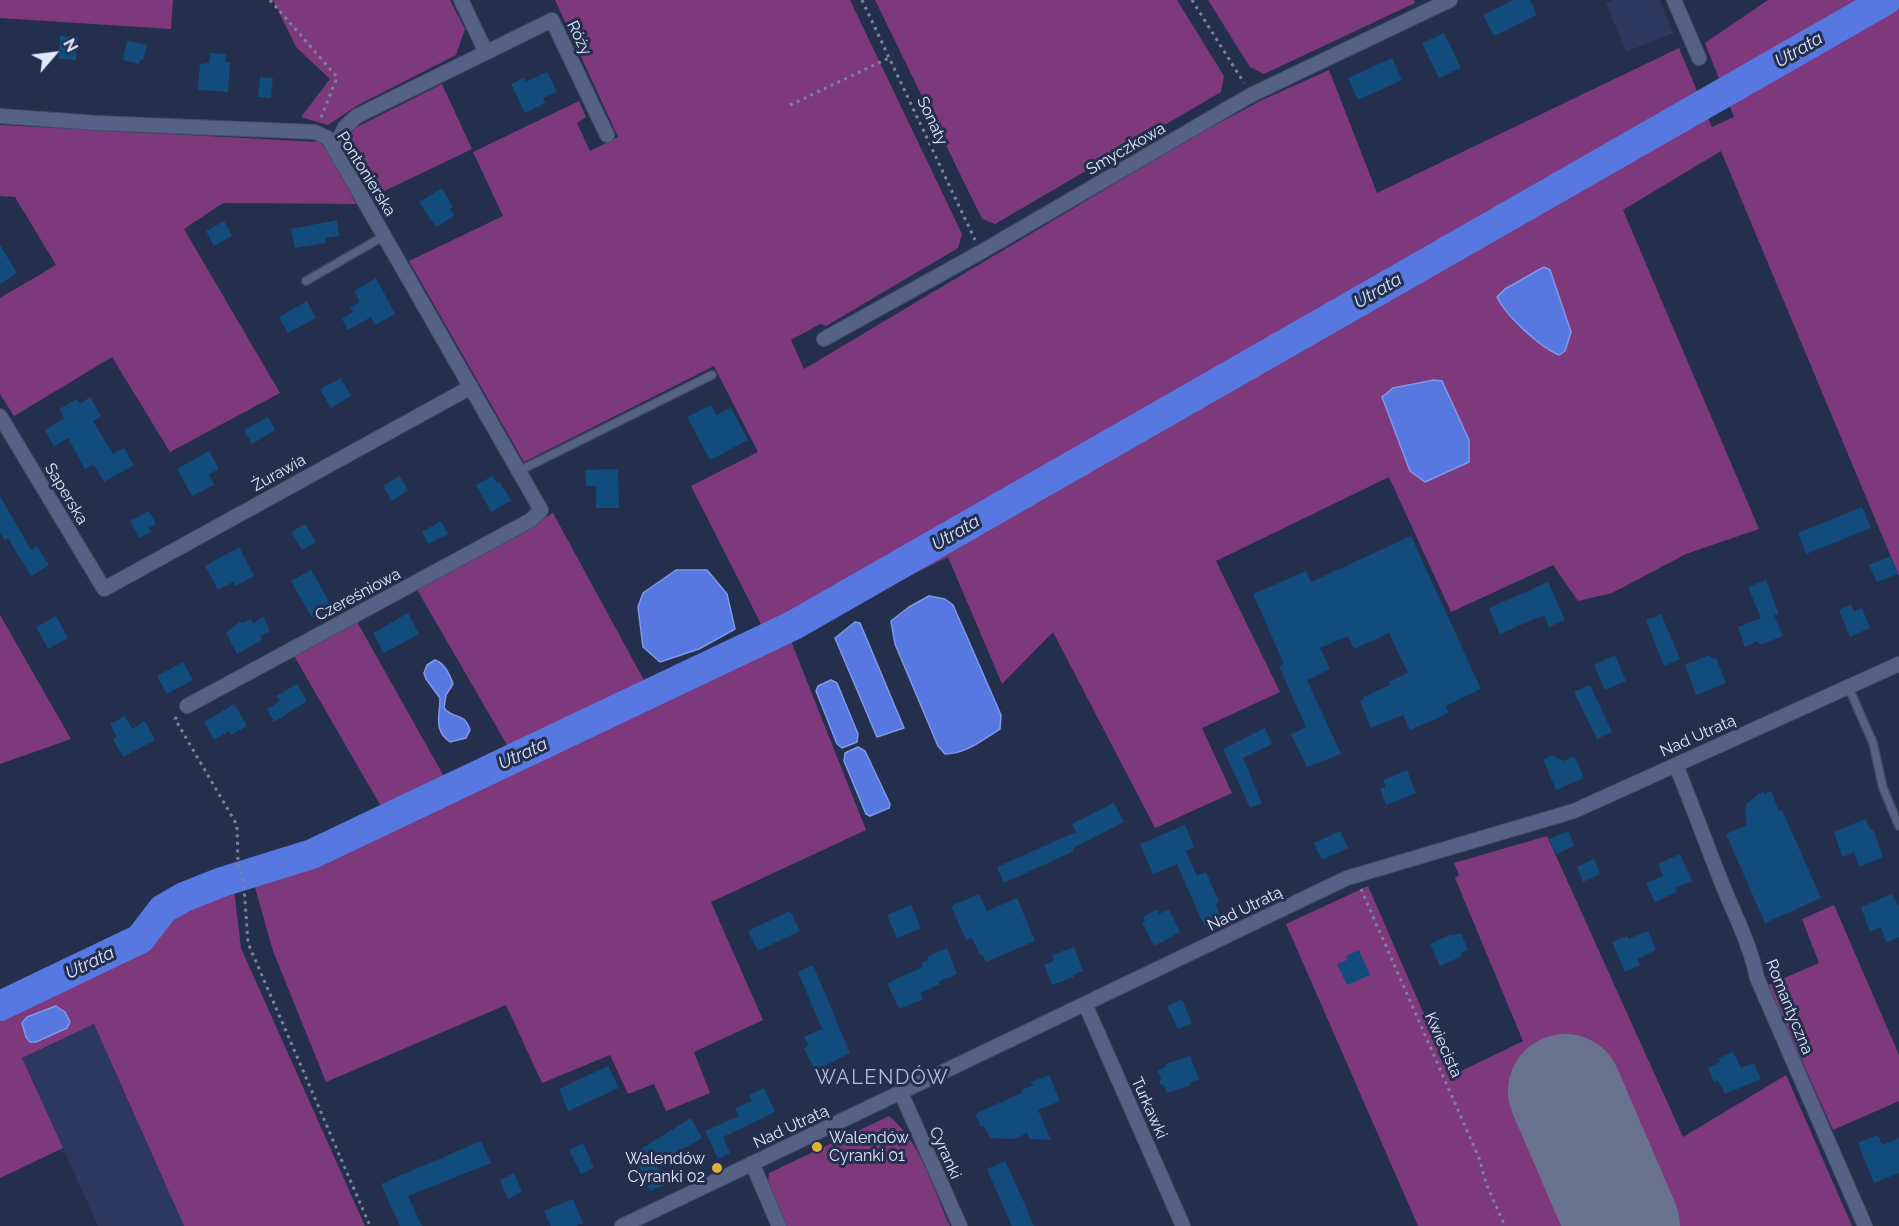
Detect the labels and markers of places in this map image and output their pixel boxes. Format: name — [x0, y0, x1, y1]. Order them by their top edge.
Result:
place label: Walendów Cyranki 01 — [829, 1128, 909, 1166]
marker: Walendów Cyranki 01 — [810, 1140, 824, 1154]
place label: Walendów Cyranki 02 — [625, 1149, 705, 1187]
marker: Walendów Cyranki 02 — [710, 1161, 724, 1175]

